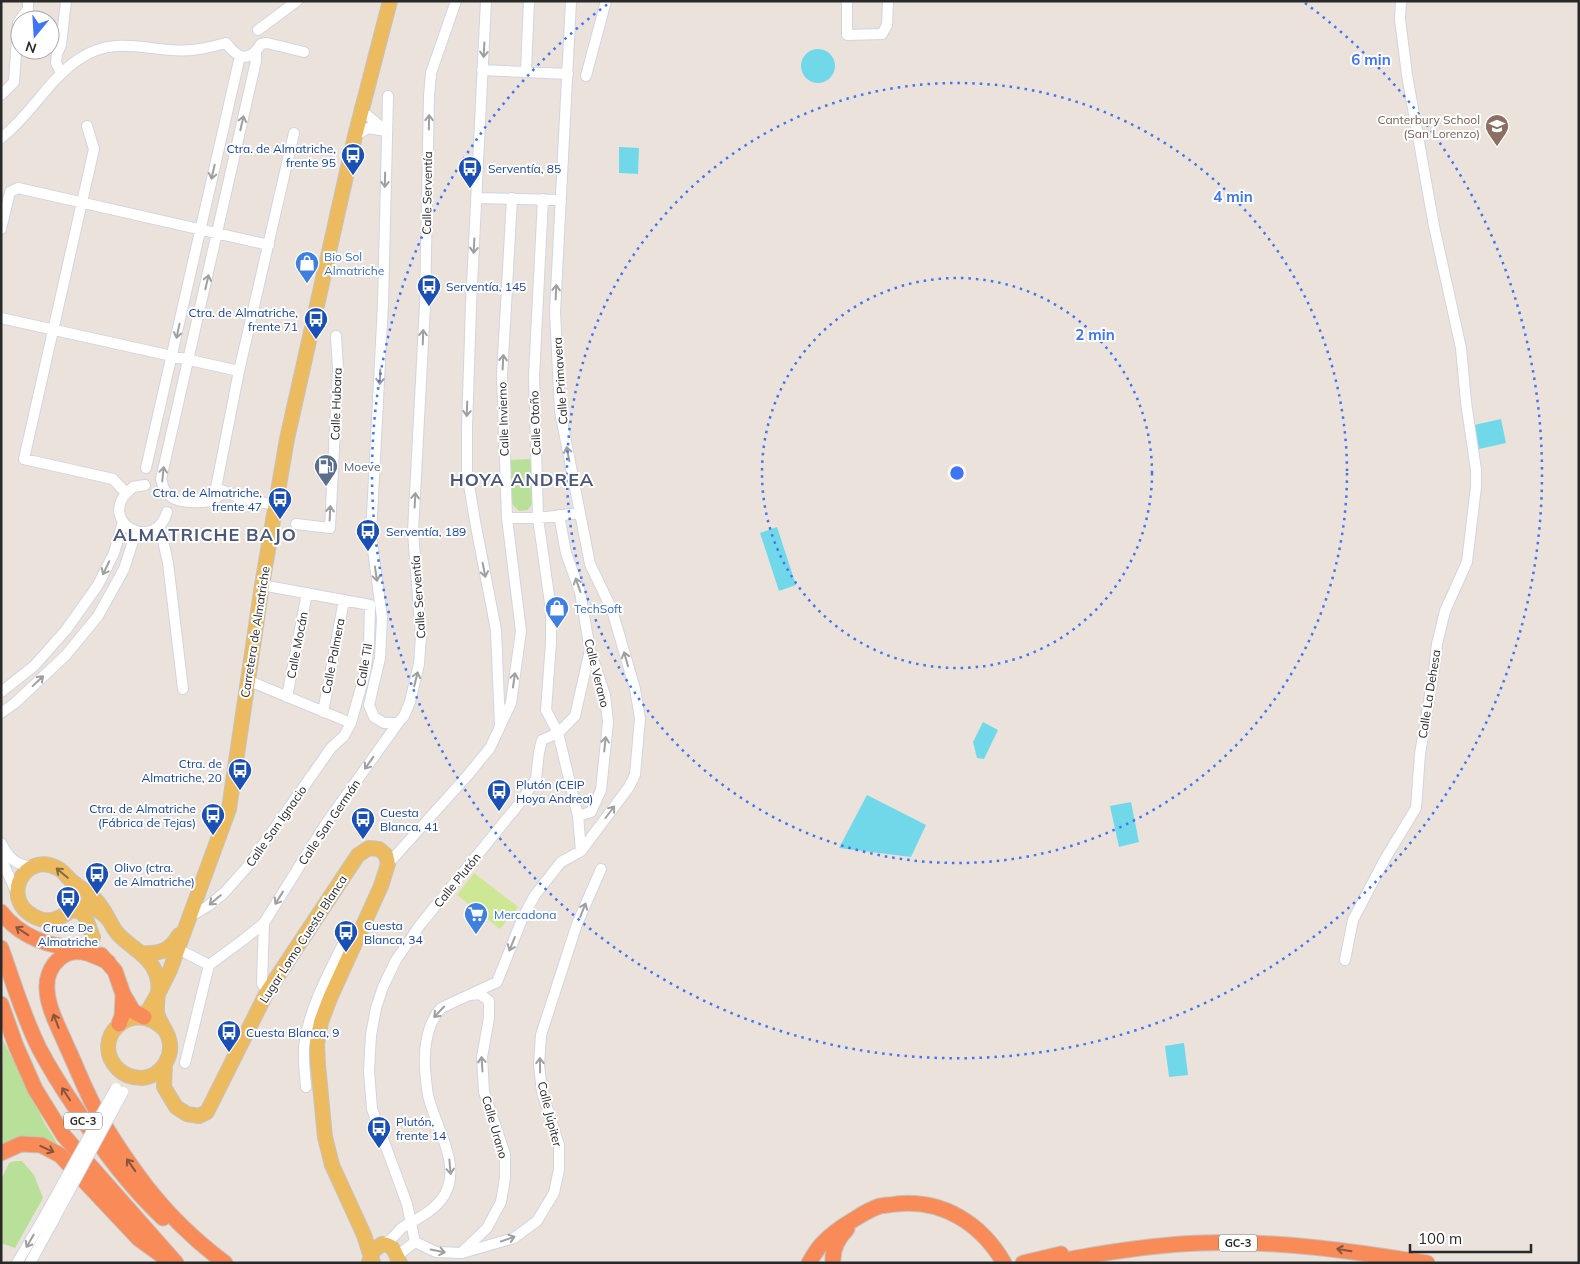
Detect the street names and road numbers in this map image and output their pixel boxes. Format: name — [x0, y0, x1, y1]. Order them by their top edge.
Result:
street label: Calle Serventía — [419, 151, 435, 235]
street label: Calle Primavera — [549, 337, 571, 425]
street label: Calle Hubara — [327, 367, 345, 441]
street label: Calle Invierno — [494, 381, 512, 457]
street label: Calle Otoño — [526, 390, 544, 456]
street label: Calle Serventía — [408, 555, 428, 639]
street label: Carretera de Almatriche — [237, 565, 273, 699]
street label: Calle Mocán — [283, 610, 311, 680]
street label: Calle Palmera — [318, 617, 348, 695]
street label: Calle Verano — [581, 637, 613, 709]
street label: Calle Til — [353, 642, 375, 688]
street label: Calle La Dehesa — [1415, 649, 1443, 739]
street label: Calle San Germán — [295, 776, 363, 868]
street label: Calle San Ignacio — [242, 782, 310, 869]
street label: Calle Plutón — [430, 850, 484, 910]
street label: Lugar Lomo Cuesta Blanca — [256, 872, 350, 1006]
street label: Calle Júpiter — [535, 1080, 565, 1149]
street label: Calle Urano — [479, 1094, 511, 1160]
road number: GC-3 — [64, 1112, 102, 1130]
road number: GC-3 — [1219, 1234, 1257, 1252]

